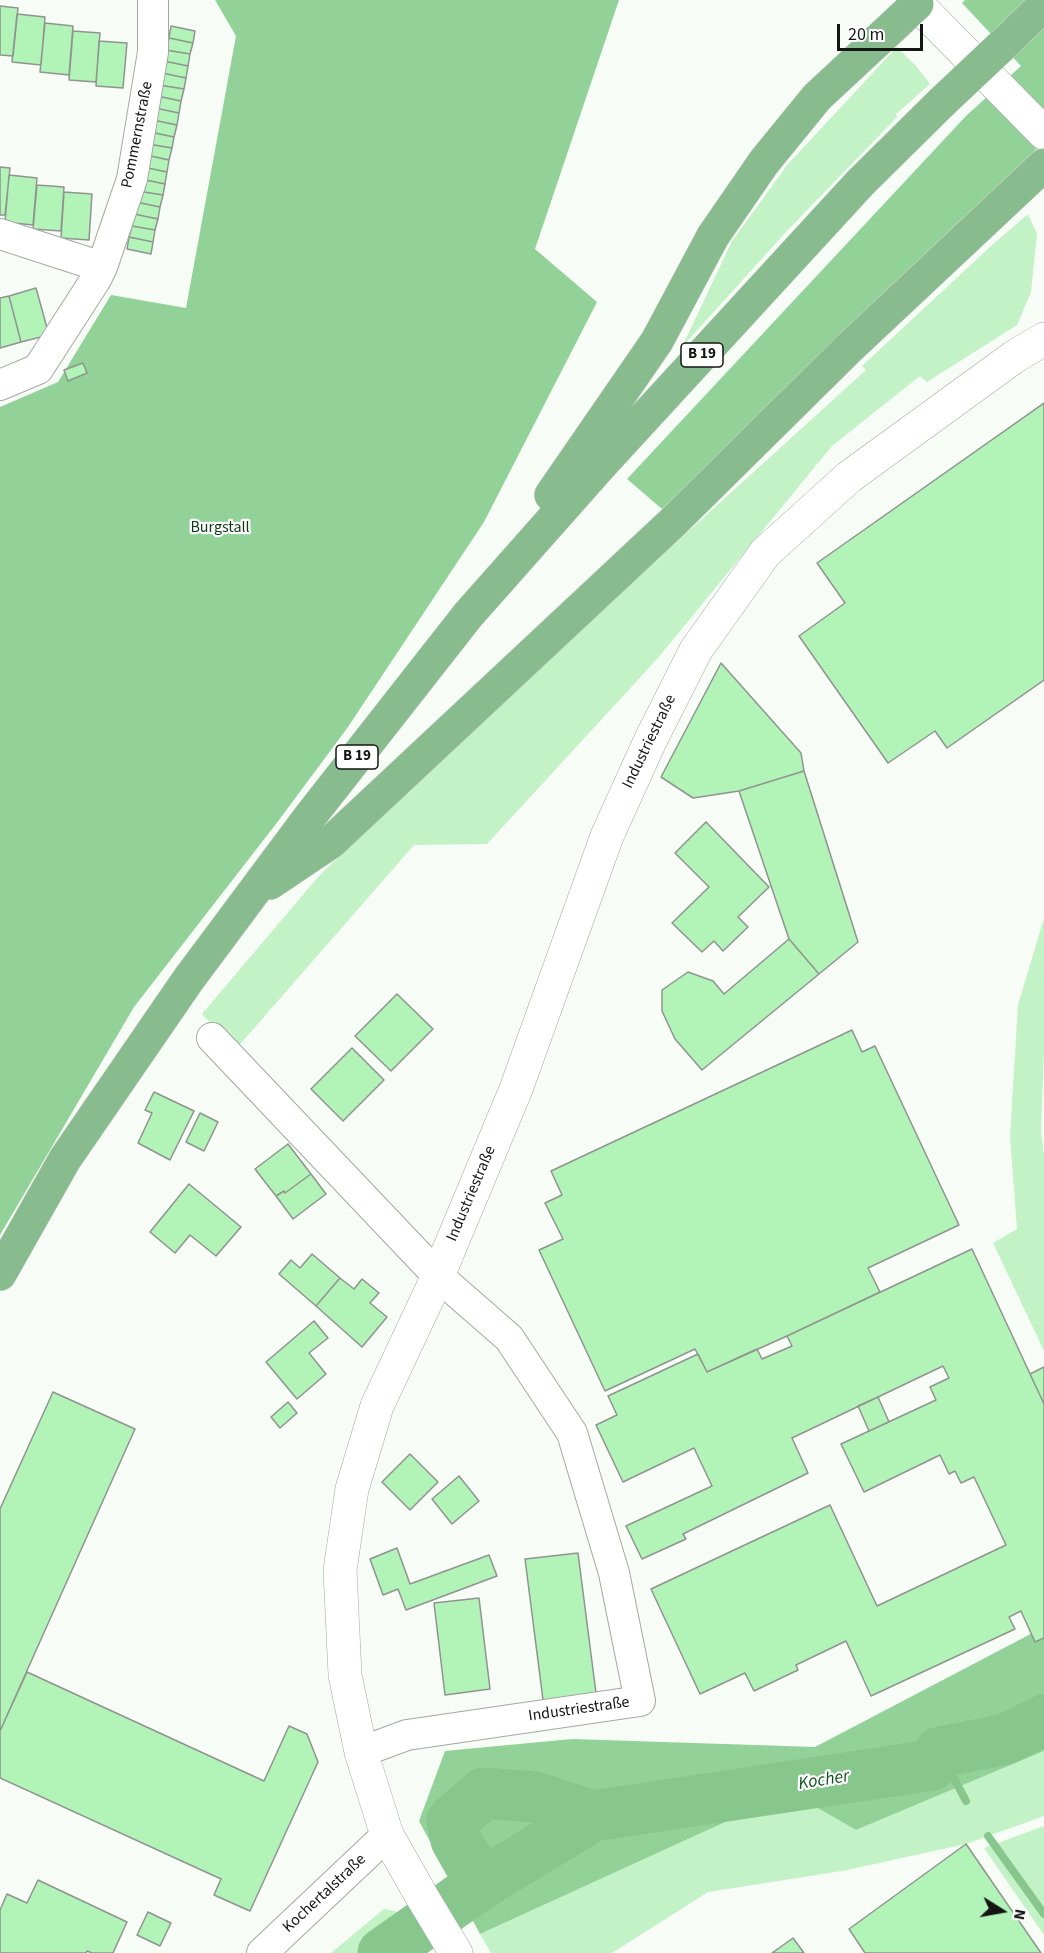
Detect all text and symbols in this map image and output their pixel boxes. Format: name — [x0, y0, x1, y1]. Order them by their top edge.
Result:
scale bar — [840, 12, 926, 50]
text: 20 m — [848, 22, 884, 47]
street label: Pommernstraße — [118, 80, 158, 190]
road number: B 19 — [681, 343, 723, 367]
park label: Burgstall — [190, 518, 250, 538]
street label: Industriestraße — [619, 692, 681, 792]
road number: B 19 — [336, 745, 378, 769]
street label: Industriestraße — [443, 1143, 501, 1245]
street label: Industriestraße — [527, 1693, 631, 1727]
water label: Kocher — [797, 1766, 851, 1796]
street label: Kochertalstraße — [279, 1851, 371, 1937]
north arrow — [972, 1881, 1032, 1941]
text: N — [1008, 1907, 1031, 1922]

